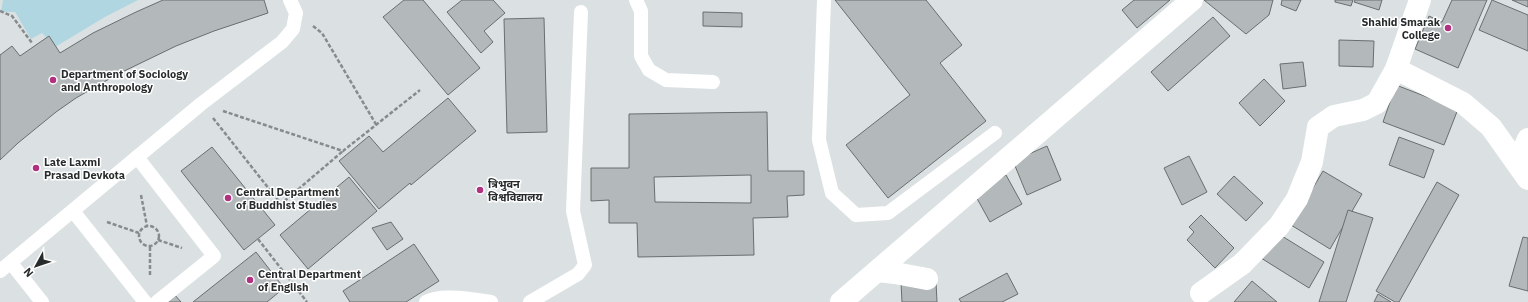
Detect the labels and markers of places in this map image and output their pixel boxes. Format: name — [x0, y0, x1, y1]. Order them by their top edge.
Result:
place label: Shahid Smarak College — [1361, 15, 1441, 42]
marker: Shahid Smarak College — [1443, 23, 1453, 33]
place label: Department of Sociology and Anthropology — [61, 67, 188, 94]
marker: Department of Sociology and Anthropology — [48, 75, 58, 85]
place label: Late Laxmi Prasad Devkota — [44, 155, 125, 182]
marker: Late Laxmi Prasad Devkota — [31, 163, 41, 173]
place label: त्रिभुवन विश्वविद्यालय — [488, 177, 543, 204]
place label: Central Department of Buddhist Studies — [236, 185, 339, 212]
marker: त्रिभुवन विश्वविद्यालय — [475, 185, 485, 195]
marker: Central Department of Buddhist Studies — [223, 193, 233, 203]
place label: Central Department of English — [258, 267, 361, 294]
marker: Central Department of English — [245, 275, 255, 285]

